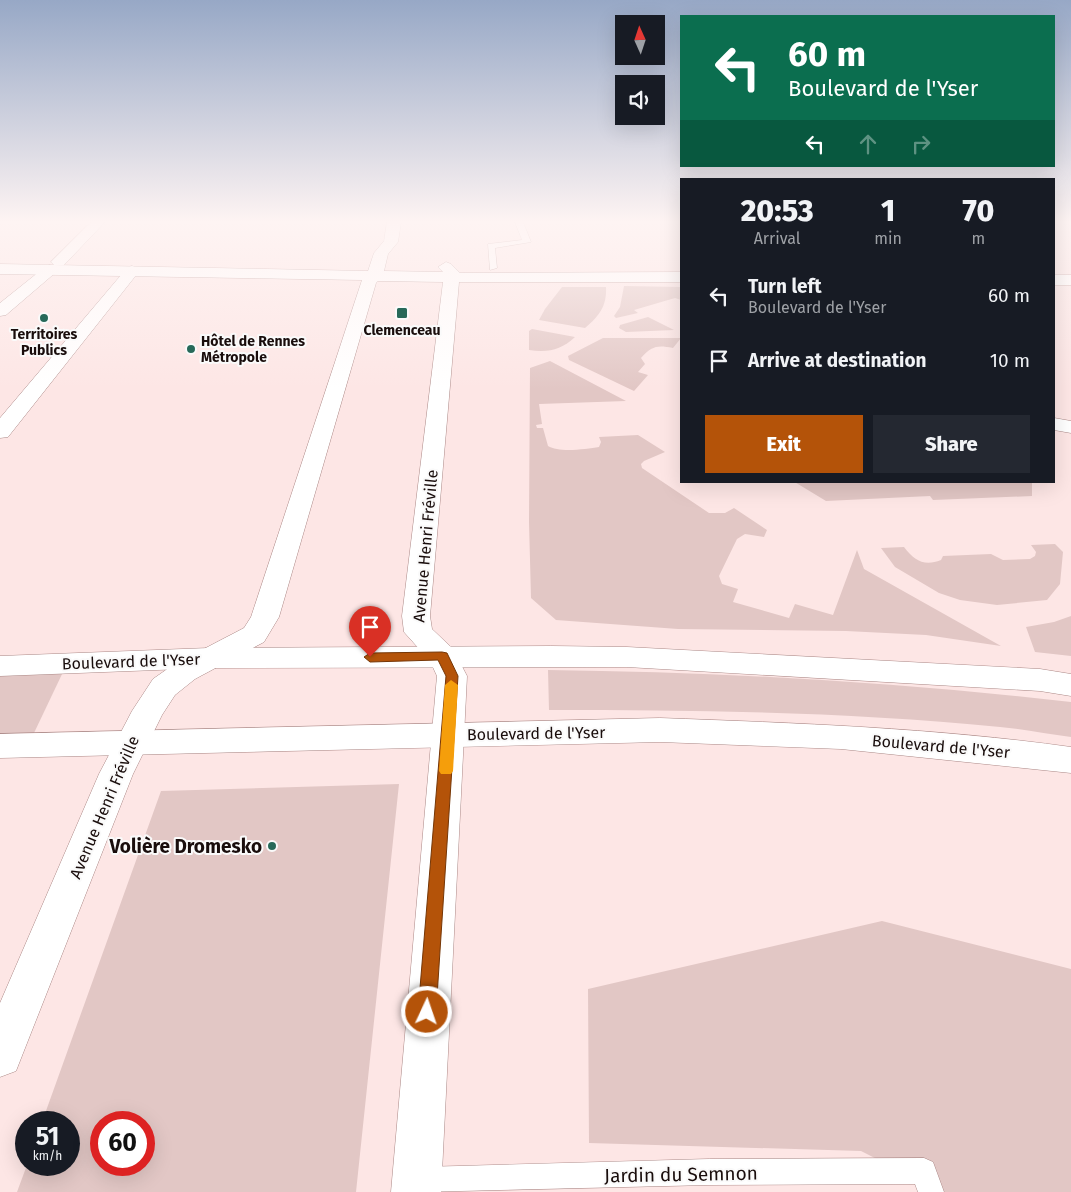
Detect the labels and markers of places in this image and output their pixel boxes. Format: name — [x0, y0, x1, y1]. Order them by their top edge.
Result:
marker: Clemenceau — [395, 306, 409, 320]
marker: Territoires Publics — [38, 312, 50, 324]
place label: Clemenceau — [363, 322, 441, 339]
place label: Territoires Publics — [11, 326, 78, 359]
place label: Hôtel de Rennes Métropole — [201, 333, 305, 366]
marker: Hôtel de Rennes Métropole — [185, 343, 197, 355]
pin — [349, 606, 391, 657]
place label: Volière Dromesko — [108, 835, 262, 858]
marker: Volière Dromesko — [266, 840, 278, 852]

